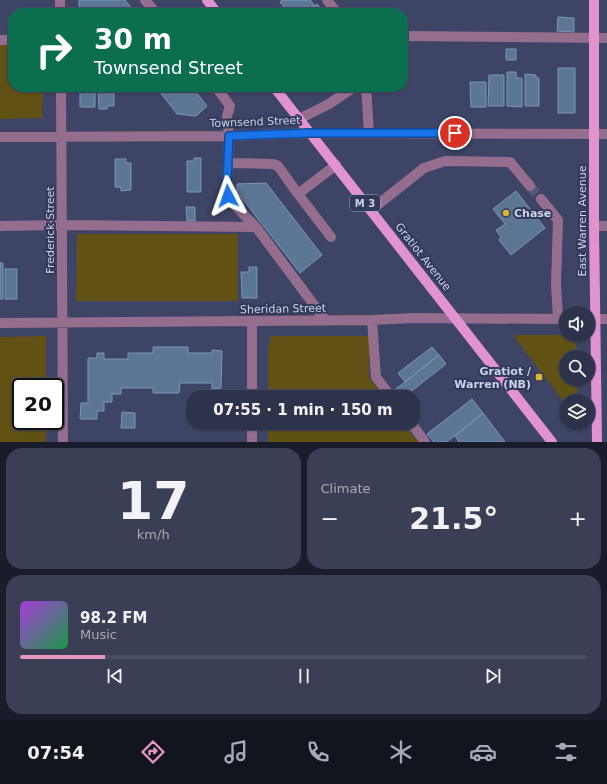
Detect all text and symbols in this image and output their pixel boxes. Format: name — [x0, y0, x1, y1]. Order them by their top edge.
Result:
text: 30 m — [94, 23, 172, 56]
icon: right — [28, 24, 80, 76]
text: Townsend Street — [94, 57, 243, 78]
street label: Townsend Street — [208, 114, 301, 130]
pin — [438, 116, 472, 150]
icon: arrive — [444, 122, 466, 144]
street label: East Warren Avenue — [576, 165, 589, 276]
position arrow — [207, 175, 249, 217]
street label: Frederick Street — [44, 186, 57, 274]
road number: M 3 — [350, 195, 380, 211]
place label: Chase — [514, 207, 551, 220]
marker: Chase — [501, 208, 511, 218]
street label: Gratiot Avenue — [392, 220, 454, 294]
street label: Sheridan Street — [240, 302, 327, 316]
map controls — [559, 306, 595, 430]
button: sound — [559, 306, 595, 342]
button: search — [559, 350, 595, 386]
place label: Gratiot / Warren (NB) — [454, 365, 532, 391]
marker: Gratiot / Warren (NB) — [534, 372, 544, 382]
speed limit sign: 20 — [12, 378, 64, 430]
button: layers — [559, 394, 595, 430]
text: 07:55 · 1 min · 150 m — [213, 401, 393, 419]
text: 17 — [117, 471, 189, 531]
text: Climate — [321, 481, 371, 496]
text: 21.5° — [409, 501, 498, 536]
text: − — [321, 506, 339, 531]
text: + — [569, 506, 587, 531]
text: km/h — [137, 527, 170, 542]
text: 98.2 FM — [80, 609, 147, 627]
text: Music — [80, 627, 117, 642]
icon: previous — [104, 665, 126, 687]
icon: pause — [293, 665, 315, 687]
icon: next — [482, 665, 504, 687]
icon: directions — [139, 738, 167, 766]
icon: music — [222, 738, 250, 766]
icon: phone — [304, 738, 332, 766]
icon: climate — [387, 738, 415, 766]
icon: car — [469, 738, 497, 766]
icon: filters — [552, 738, 580, 766]
text: 07:54 — [27, 742, 85, 763]

